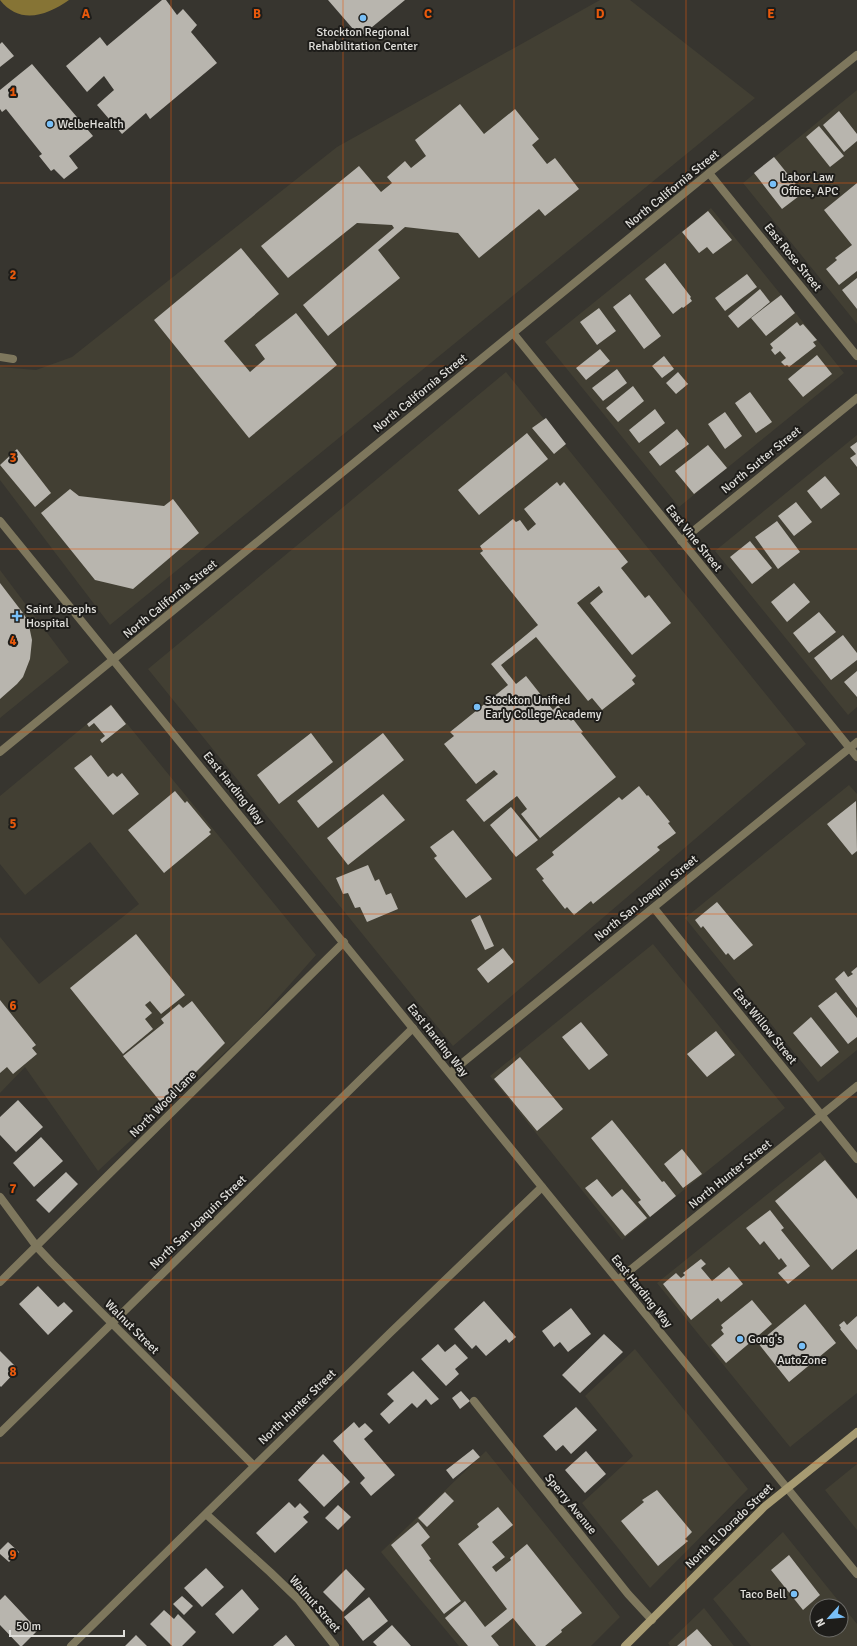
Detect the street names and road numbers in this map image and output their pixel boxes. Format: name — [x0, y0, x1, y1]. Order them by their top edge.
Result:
street label: North California Street — [622, 147, 722, 232]
street label: East Rose Street — [761, 220, 825, 294]
street label: North California Street — [370, 351, 470, 436]
street label: North Sutter Street — [718, 424, 804, 497]
street label: East Vine Street — [662, 502, 725, 575]
street label: North California Street — [120, 557, 220, 642]
street label: East Harding Way — [200, 749, 268, 828]
street label: North San Joaquin Street — [592, 852, 701, 945]
street label: East Willow Street — [729, 985, 800, 1067]
street label: East Harding Way — [404, 1001, 472, 1080]
street label: North Wood Lane — [127, 1068, 200, 1141]
street label: North Hunter Street — [686, 1136, 775, 1212]
street label: North San Joaquin Street — [147, 1172, 250, 1272]
street label: East Harding Way — [608, 1252, 676, 1331]
street label: Walnut Street — [101, 1297, 162, 1358]
street label: North Hunter Street — [255, 1367, 339, 1448]
street label: Sperry Avenue — [542, 1471, 600, 1538]
street label: North El Dorado Street — [682, 1481, 776, 1572]
street label: Walnut Street — [286, 1573, 343, 1636]

